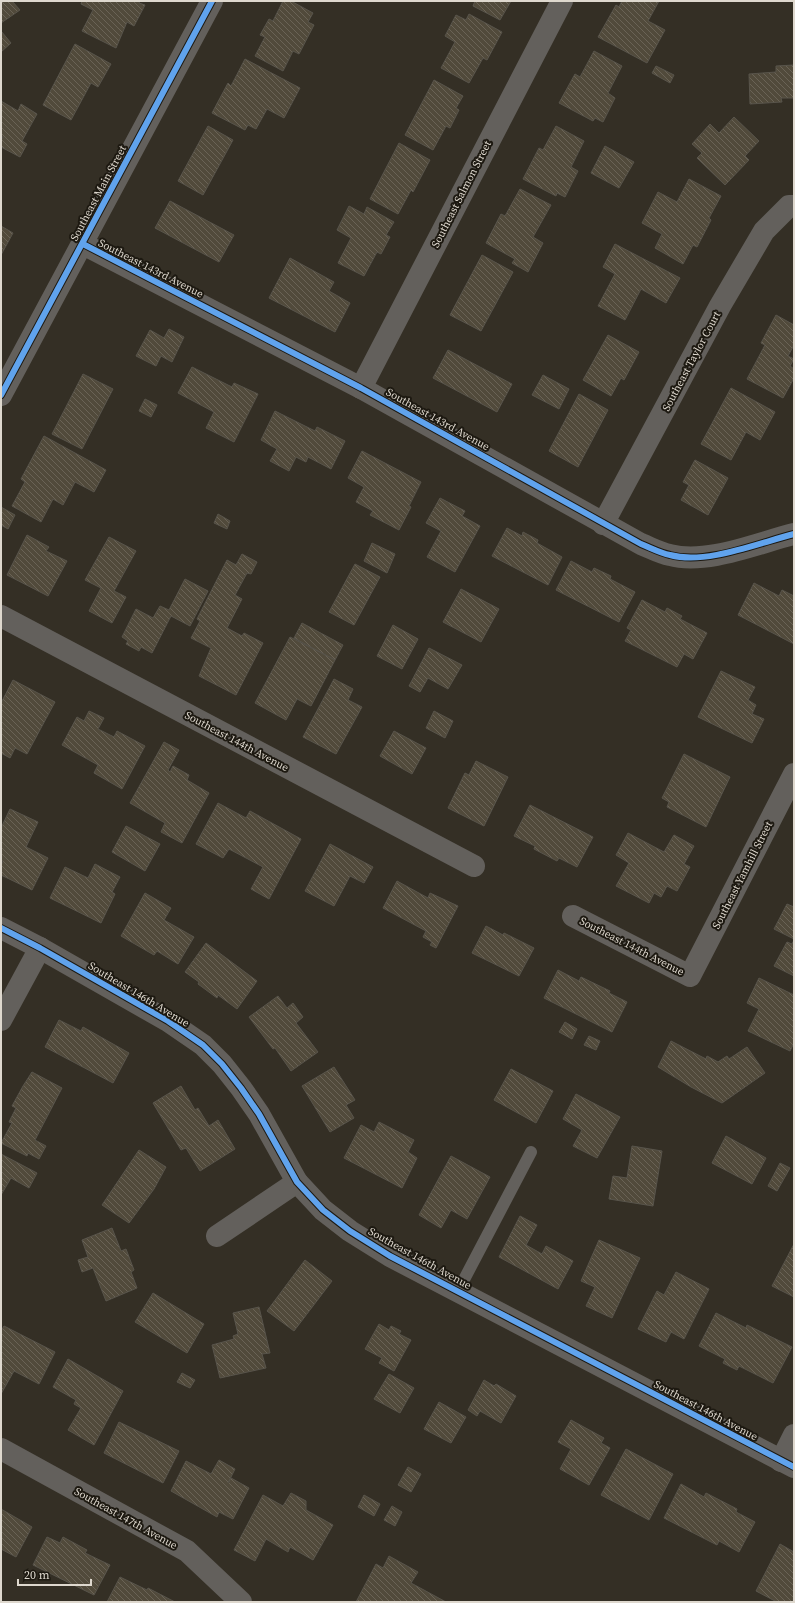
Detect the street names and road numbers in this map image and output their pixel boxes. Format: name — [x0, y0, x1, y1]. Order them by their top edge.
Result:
street label: Southeast Salmon Street — [428, 138, 495, 250]
street label: Southeast Main Street — [67, 142, 130, 244]
street label: Southeast 143rd Avenue — [96, 235, 206, 302]
street label: Southeast Taylor Court — [659, 308, 724, 414]
street label: Southeast 143rd Avenue — [383, 385, 493, 454]
street label: Southeast 144th Avenue — [182, 708, 292, 775]
street label: Southeast Yamhill Street — [709, 819, 776, 932]
street label: Southeast 144th Avenue — [577, 914, 687, 980]
street label: Southeast 146th Avenue — [85, 958, 192, 1031]
street label: Southeast 146th Avenue — [366, 1224, 474, 1293]
street label: Southeast 146th Avenue — [651, 1377, 761, 1444]
street label: Southeast 147th Avenue — [72, 1484, 180, 1553]

